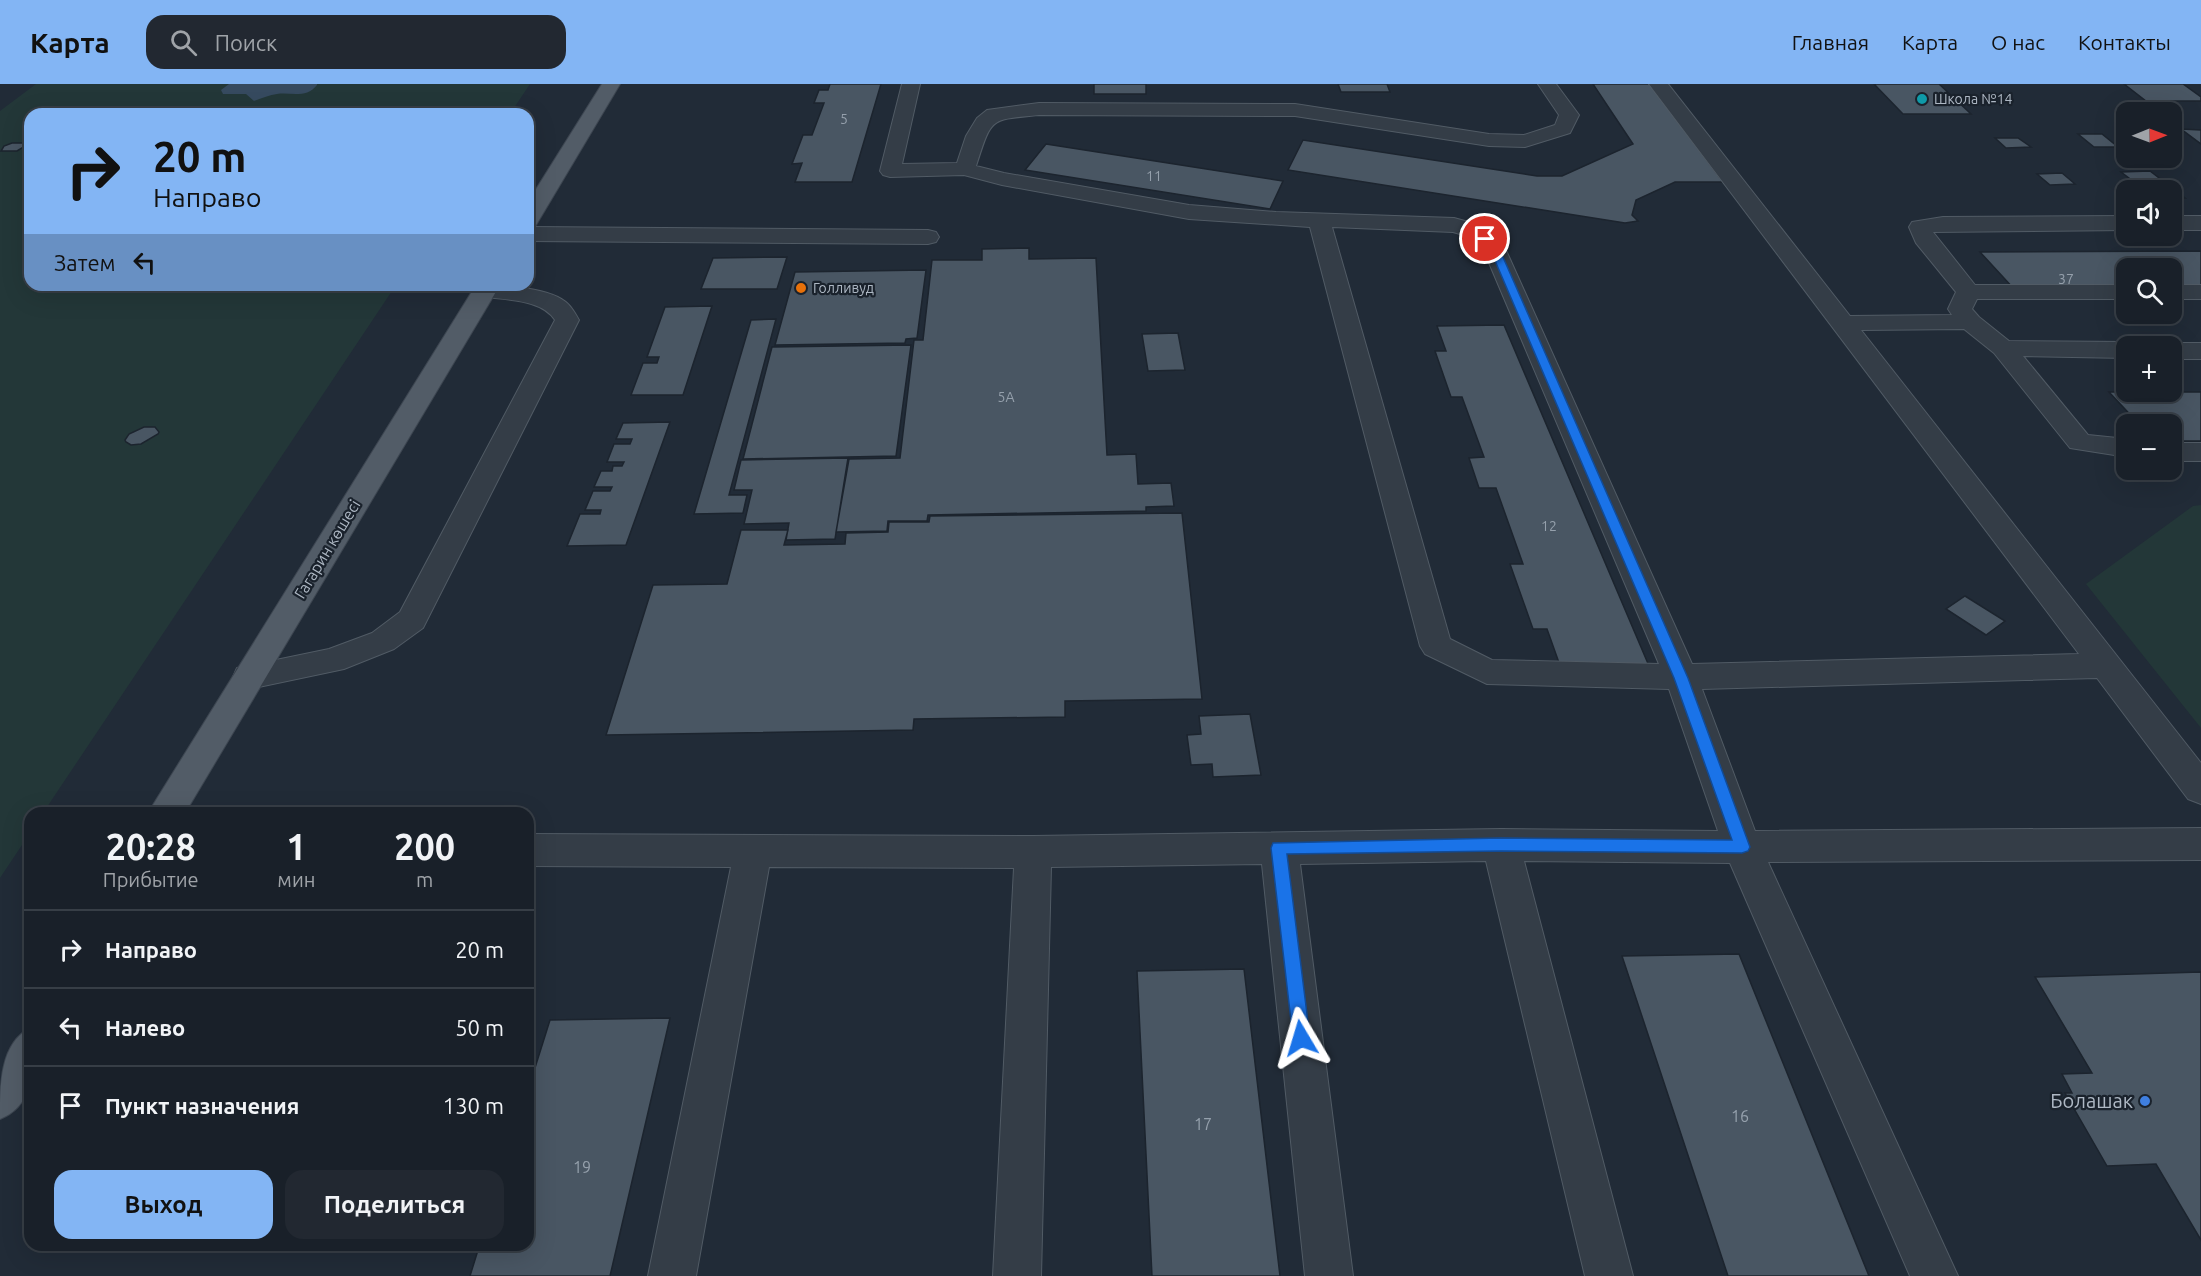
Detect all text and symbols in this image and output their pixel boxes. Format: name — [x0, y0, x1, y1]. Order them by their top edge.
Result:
search box — [146, 15, 566, 69]
icon: search — [167, 26, 200, 59]
text: Карта — [30, 27, 110, 58]
text: Поиск — [215, 30, 277, 55]
text: Главная — [1792, 30, 1869, 54]
text: Карта — [1902, 30, 1958, 54]
text: О нас — [1991, 30, 2045, 54]
text: Контакты — [2078, 30, 2171, 54]
place label: Школа №14 — [1934, 91, 2013, 107]
marker: Школа №14 — [1915, 92, 1929, 106]
north arrow — [2116, 102, 2182, 168]
map controls — [2116, 102, 2182, 480]
house number: 5 — [840, 111, 848, 127]
icon: right — [54, 132, 132, 210]
text: 20 m — [153, 133, 247, 180]
house number: 11 — [1146, 168, 1162, 184]
button: sound — [2116, 180, 2182, 246]
text: Направо — [153, 182, 262, 212]
pin — [1459, 213, 1510, 264]
icon: arrive — [1468, 222, 1501, 255]
icon: left — [128, 246, 161, 279]
text: Затем — [54, 250, 116, 275]
button: search — [2116, 258, 2182, 324]
house number: 37 — [2058, 271, 2074, 287]
place label: Голливуд — [813, 280, 874, 296]
marker: Голливуд — [794, 281, 808, 295]
button: + — [2116, 336, 2182, 402]
house number: 5А — [998, 389, 1015, 405]
button: − — [2116, 414, 2182, 480]
street label: Гагарин көшесі — [291, 496, 363, 602]
house number: 12 — [1541, 518, 1557, 534]
text: 20:28 — [106, 826, 196, 867]
text: 1 — [286, 826, 307, 867]
text: 200 — [394, 826, 455, 867]
text: Прибытие — [103, 868, 199, 891]
text: мин — [277, 868, 315, 891]
text: m — [416, 868, 433, 891]
icon: right — [54, 933, 87, 966]
text: Направо — [105, 937, 197, 962]
text: 20 m — [455, 937, 504, 962]
position arrow — [1269, 1006, 1333, 1070]
icon: left — [54, 1011, 87, 1044]
text: Налево — [105, 1015, 185, 1040]
text: 50 m — [455, 1015, 504, 1040]
icon: arrive — [54, 1089, 87, 1122]
place label: Болашак — [2050, 1089, 2133, 1112]
text: Пункт назначения — [105, 1093, 299, 1118]
text: 130 m — [443, 1093, 504, 1118]
marker: Болашак — [2138, 1094, 2152, 1108]
house number: 16 — [1731, 1107, 1749, 1125]
house number: 17 — [1194, 1115, 1212, 1133]
house number: 19 — [573, 1158, 591, 1176]
button: Выход — [54, 1170, 273, 1239]
button: Поделиться — [285, 1170, 504, 1239]

